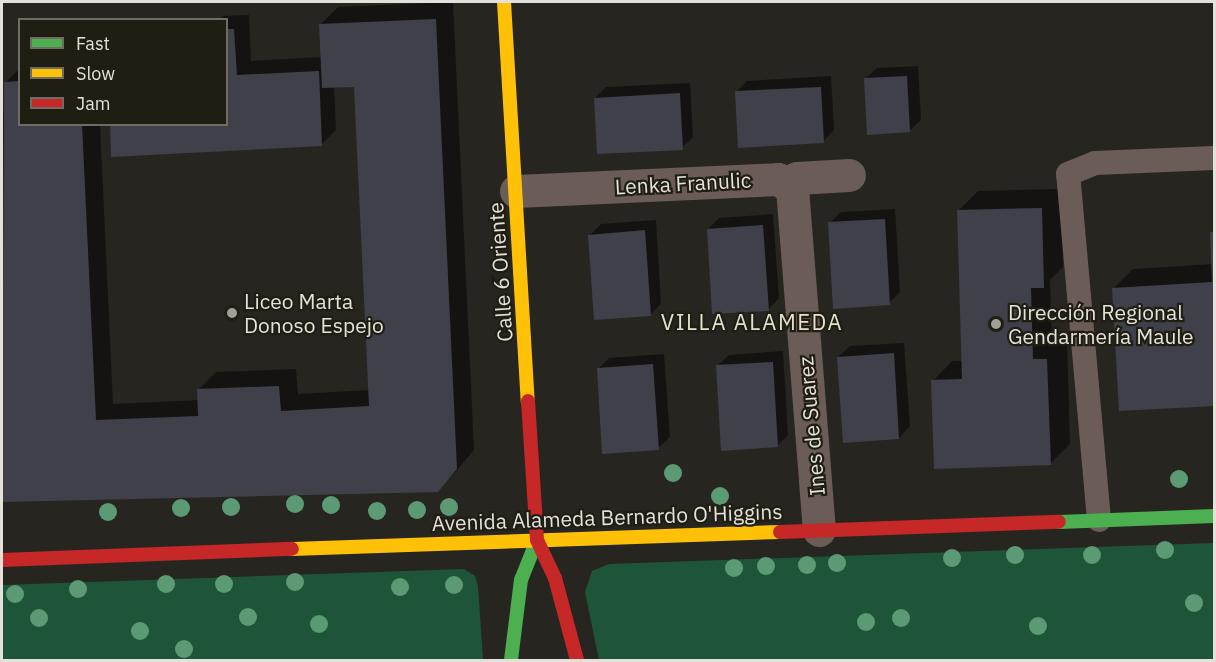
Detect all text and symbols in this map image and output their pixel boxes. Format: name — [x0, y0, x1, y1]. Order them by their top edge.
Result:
legend — [18, 18, 228, 126]
text: Fast — [76, 32, 110, 55]
text: Slow — [76, 62, 115, 85]
text: Jam — [76, 92, 111, 115]
street label: Lenka Franulic — [614, 167, 752, 199]
street label: Calle 6 Oriente — [483, 201, 517, 343]
place label: Liceo Marta Donoso Espejo — [244, 288, 384, 338]
place label: Dirección Regional Gendarmería Maule — [1008, 299, 1194, 349]
marker: Liceo Marta Donoso Espejo — [225, 306, 239, 320]
district label: VILLA ALAMEDA — [661, 309, 843, 335]
marker: Dirección Regional Gendarmería Maule — [989, 317, 1003, 331]
street label: Ines de Suarez — [792, 355, 830, 497]
street label: Avenida Alameda Bernardo O'Higgins — [431, 498, 783, 536]

